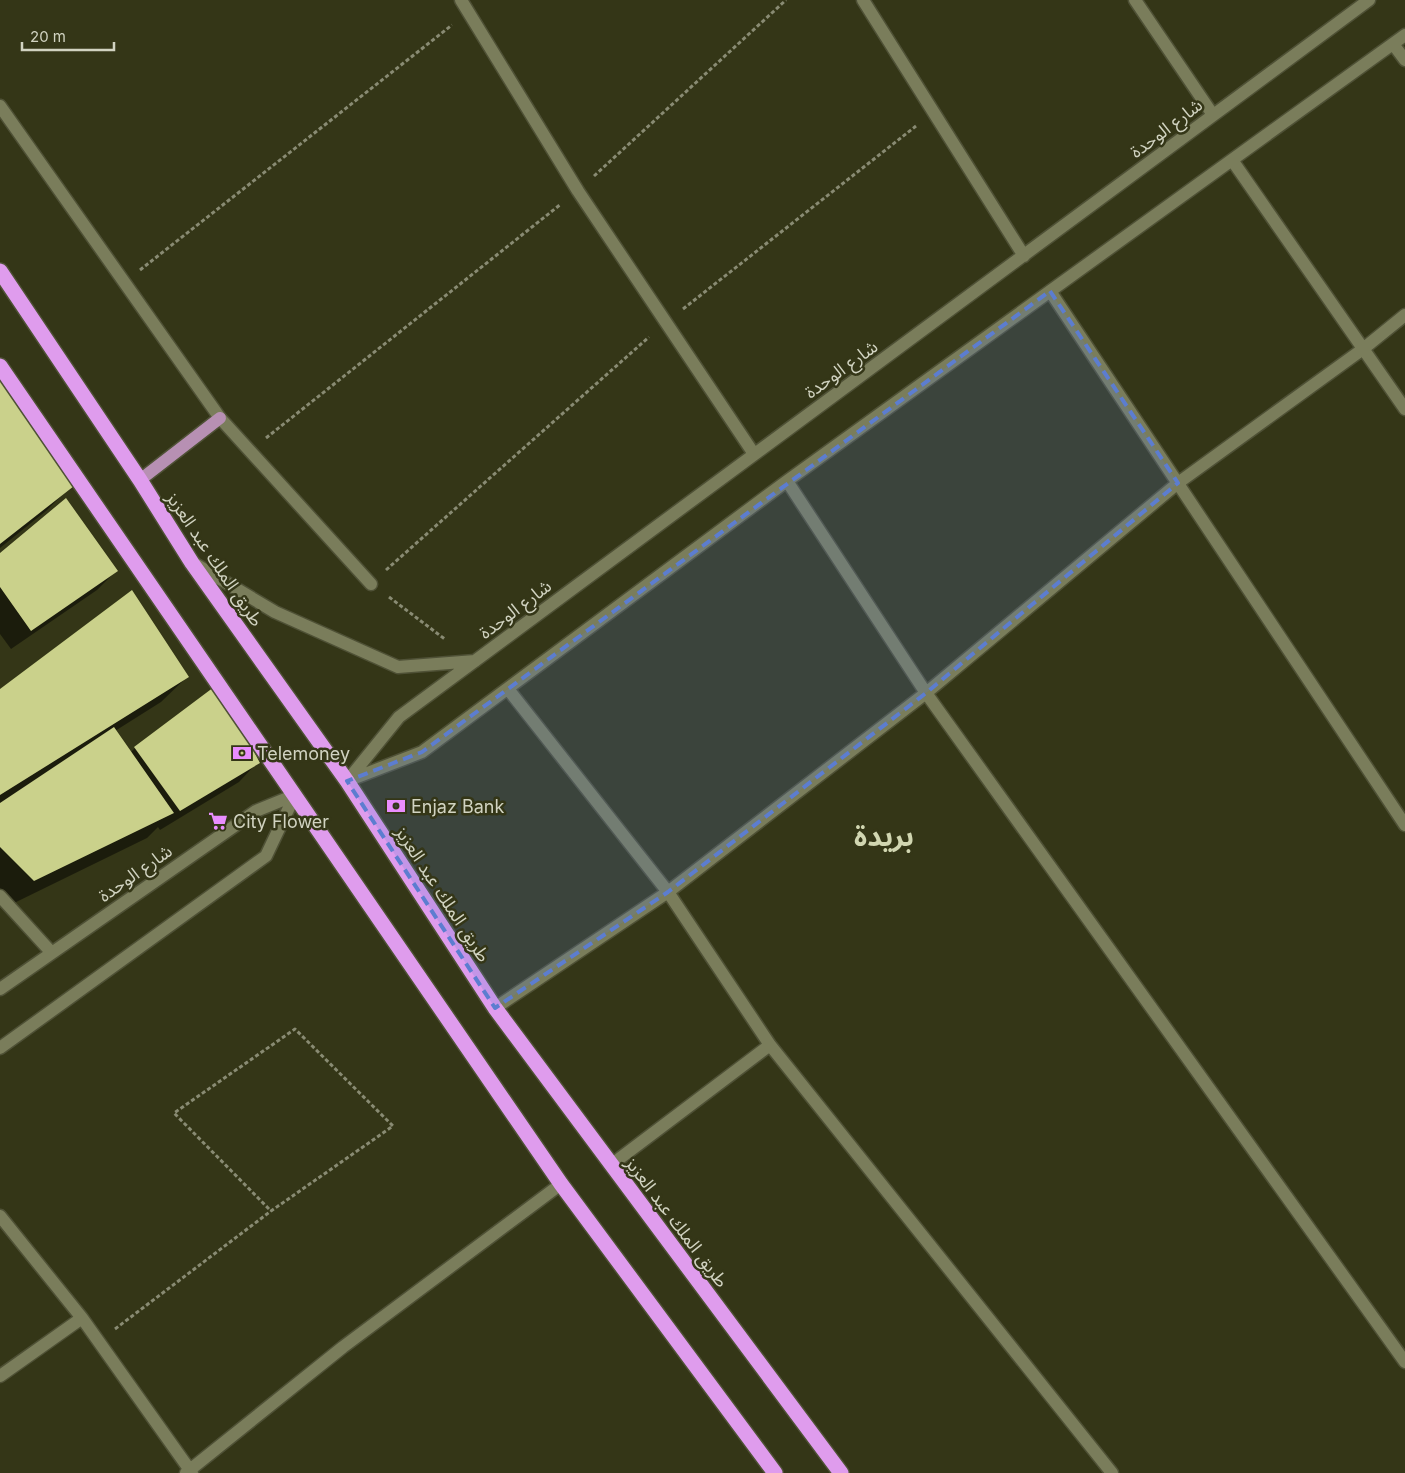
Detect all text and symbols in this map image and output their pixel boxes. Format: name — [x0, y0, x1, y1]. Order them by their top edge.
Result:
scale bar — [22, 20, 115, 52]
text: 20 m — [30, 27, 66, 46]
street label: شارع الوحدة — [1126, 94, 1209, 165]
street label: شارع الوحدة — [800, 336, 884, 406]
street label: طريق الملك عبد العزيز — [161, 487, 268, 631]
street label: شارع الوحدة — [475, 575, 558, 646]
bank icon: Telemoney — [231, 742, 253, 764]
place label: Telemoney — [257, 743, 350, 764]
bank icon: Enjaz Bank — [385, 795, 407, 817]
place label: Enjaz Bank — [411, 796, 504, 817]
supermarket icon: City Flower — [207, 810, 229, 832]
place label: City Flower — [233, 811, 329, 832]
district label: بريدة — [854, 819, 914, 853]
street label: طريق الملك عبد العزيز — [390, 821, 495, 966]
street label: شارع الوحدة — [94, 840, 178, 909]
street label: طريق الملك عبد العزيز — [620, 1152, 733, 1292]

